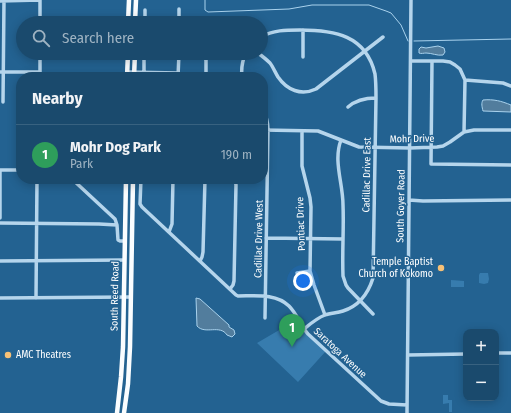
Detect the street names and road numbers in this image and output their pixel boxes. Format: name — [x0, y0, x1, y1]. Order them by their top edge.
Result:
street label: Mohr Drive — [390, 133, 434, 145]
street label: Cadillac Drive East — [360, 137, 374, 213]
street label: South Goyer Road — [394, 169, 408, 243]
street label: Pontiac Drive — [294, 197, 308, 251]
street label: Cadillac Drive West — [252, 199, 266, 278]
street label: South Reed Road — [108, 261, 122, 331]
street label: Saratoga Avenue — [311, 325, 369, 381]

